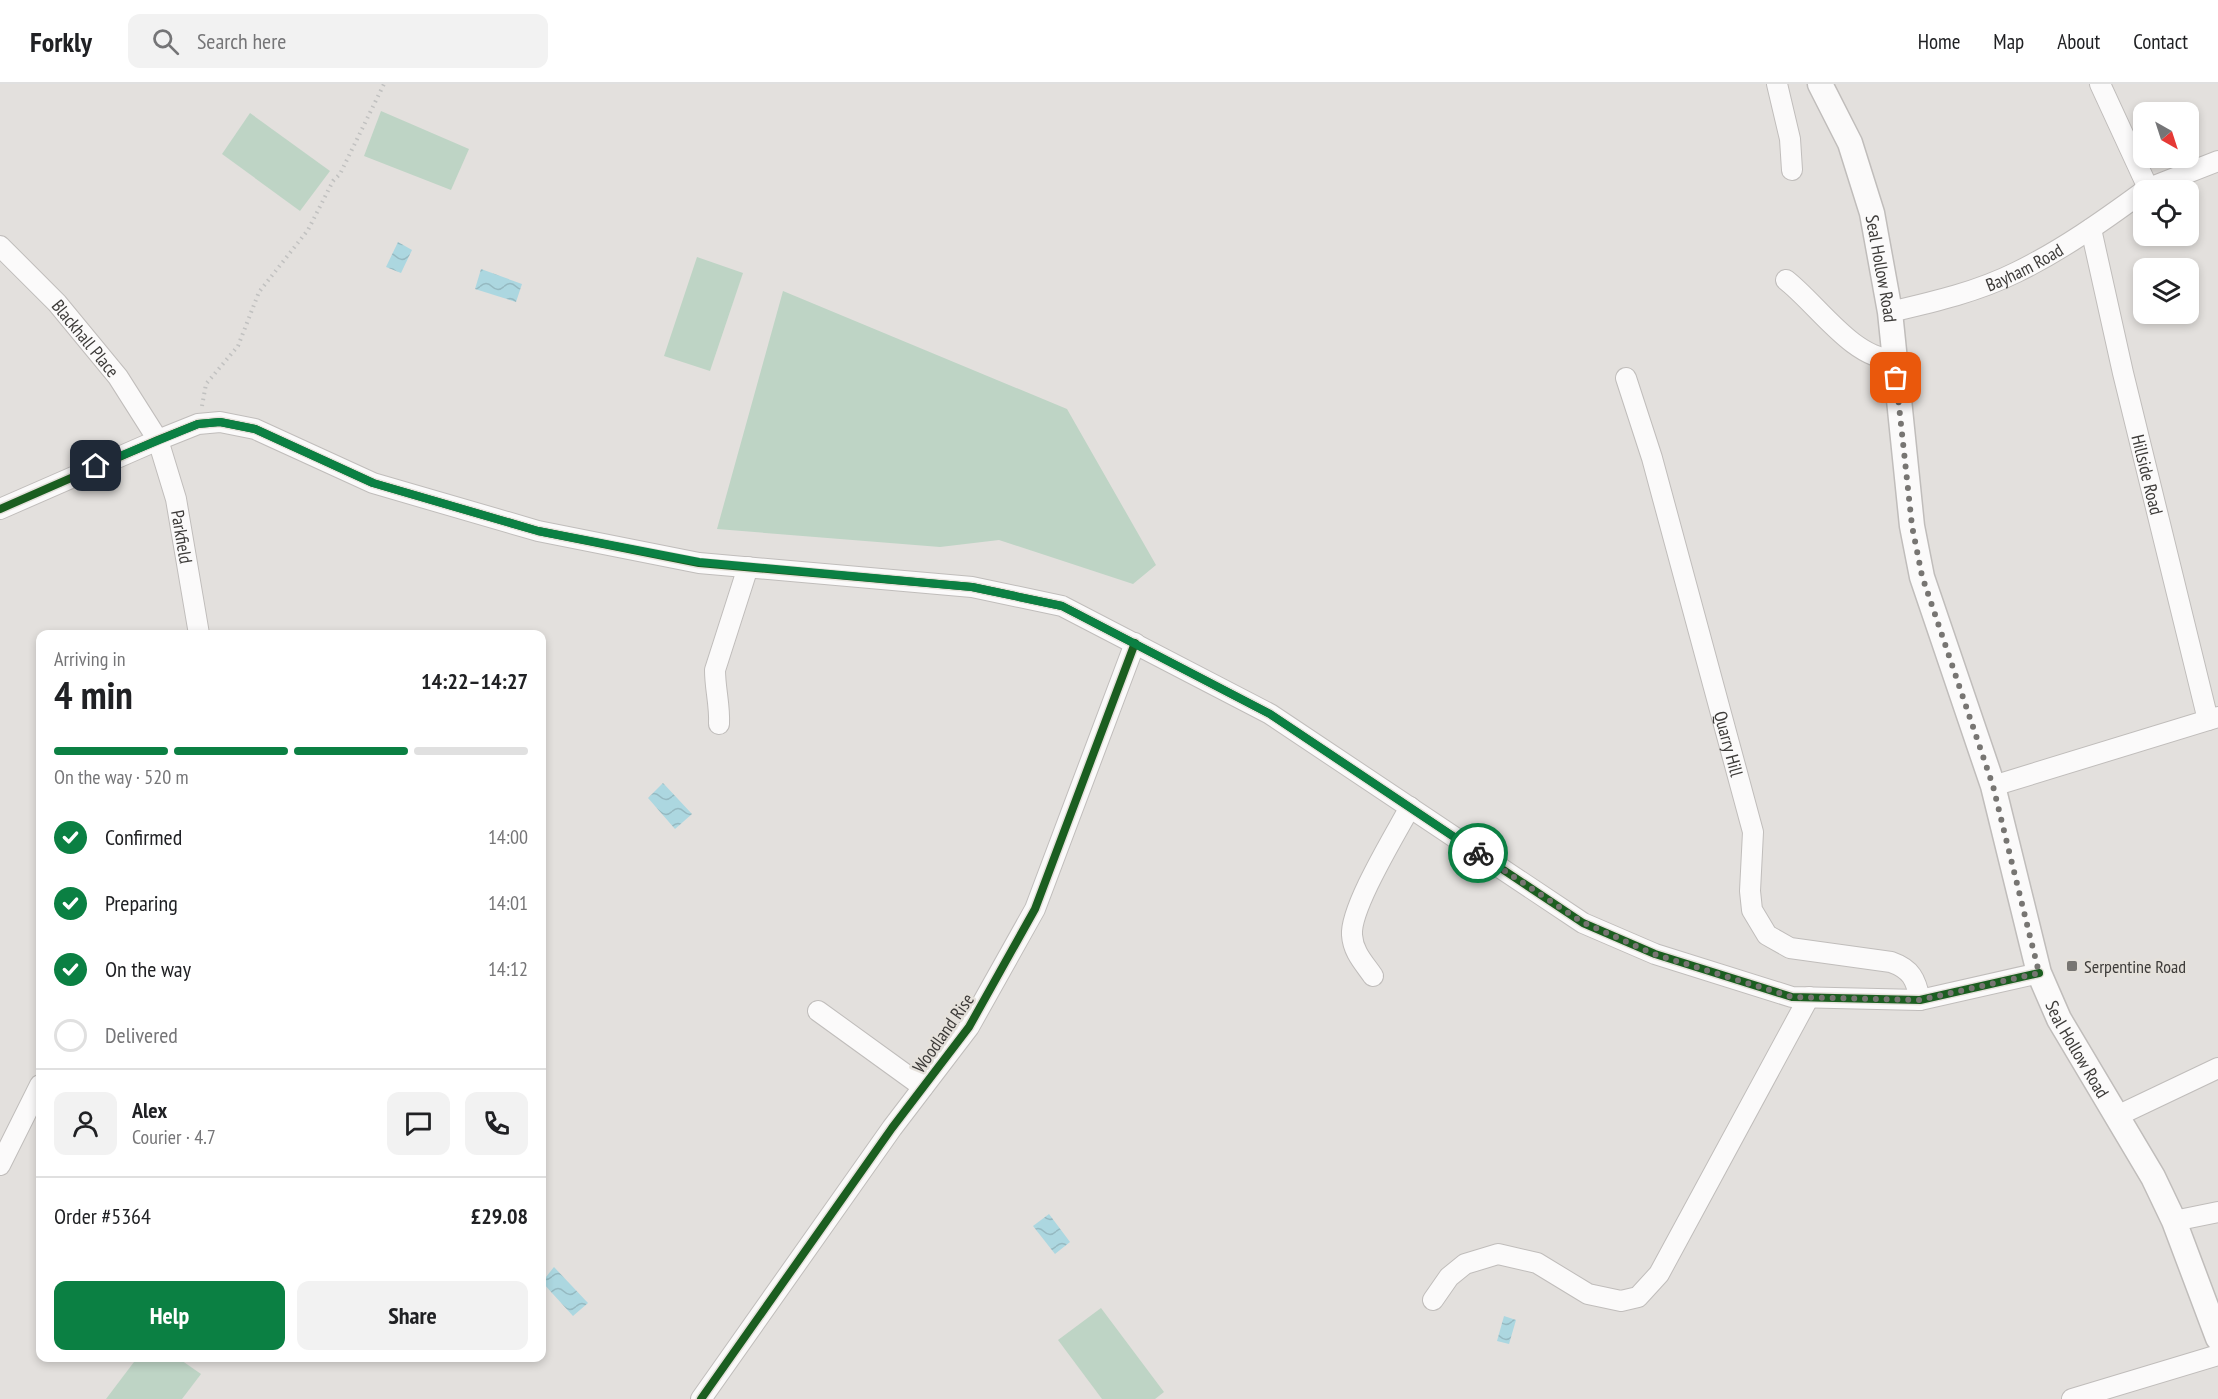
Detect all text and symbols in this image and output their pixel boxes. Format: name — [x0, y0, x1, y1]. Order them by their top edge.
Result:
search box — [128, 14, 548, 68]
text: Forkly — [30, 23, 92, 60]
icon: search — [149, 25, 182, 58]
text: Search here — [197, 27, 286, 55]
text: Home — [1918, 28, 1960, 55]
text: Map — [1993, 28, 2024, 55]
text: About — [2057, 28, 2100, 55]
text: Contact — [2133, 28, 2188, 55]
north arrow — [2133, 102, 2199, 168]
map controls — [2133, 102, 2199, 324]
button: locate — [2133, 180, 2199, 246]
street label: Seal Hollow Road — [1861, 213, 1902, 323]
street label: Bayham Road — [1982, 238, 2067, 296]
button: layers — [2133, 258, 2199, 324]
street label: Blackhall Place — [47, 295, 125, 382]
pin — [1870, 352, 1921, 403]
icon: bag — [1879, 361, 1912, 394]
street label: Hillside Road — [2127, 432, 2169, 517]
pin — [70, 440, 121, 491]
icon: home — [79, 449, 112, 482]
street label: Parkfield — [167, 508, 198, 565]
text: Arriving in — [54, 646, 126, 672]
text: 14:22–14:27 — [421, 667, 528, 695]
text: 4 min — [54, 669, 133, 720]
street label: Quarry Hill — [1709, 708, 1749, 780]
text: On the way · 520 m — [54, 764, 189, 790]
icon: check — [54, 821, 87, 854]
text: Confirmed — [105, 823, 182, 851]
courier — [1448, 823, 1508, 883]
text: 14:00 — [488, 824, 528, 850]
icon: bike — [1462, 837, 1495, 870]
icon: check — [54, 887, 87, 920]
text: Preparing — [105, 889, 178, 917]
text: 14:01 — [488, 890, 528, 916]
icon: check — [54, 953, 87, 986]
text: On the way — [105, 955, 191, 983]
place label: Serpentine Road — [2084, 955, 2186, 978]
text: 14:12 — [488, 956, 528, 982]
marker: Serpentine Road — [2065, 959, 2079, 973]
street label: Woodland Rise — [907, 989, 979, 1077]
street label: Seal Hollow Road — [2041, 997, 2115, 1102]
text: Delivered — [105, 1021, 178, 1049]
button: person — [54, 1092, 117, 1155]
button: chat — [387, 1092, 450, 1155]
button: phone — [465, 1092, 528, 1155]
text: Alex — [132, 1096, 167, 1124]
text: Courier · 4.7 — [132, 1124, 216, 1150]
text: Order #5364 — [54, 1202, 151, 1230]
text: £29.08 — [471, 1202, 528, 1230]
button: Help — [54, 1281, 285, 1350]
button: Share — [297, 1281, 528, 1350]

